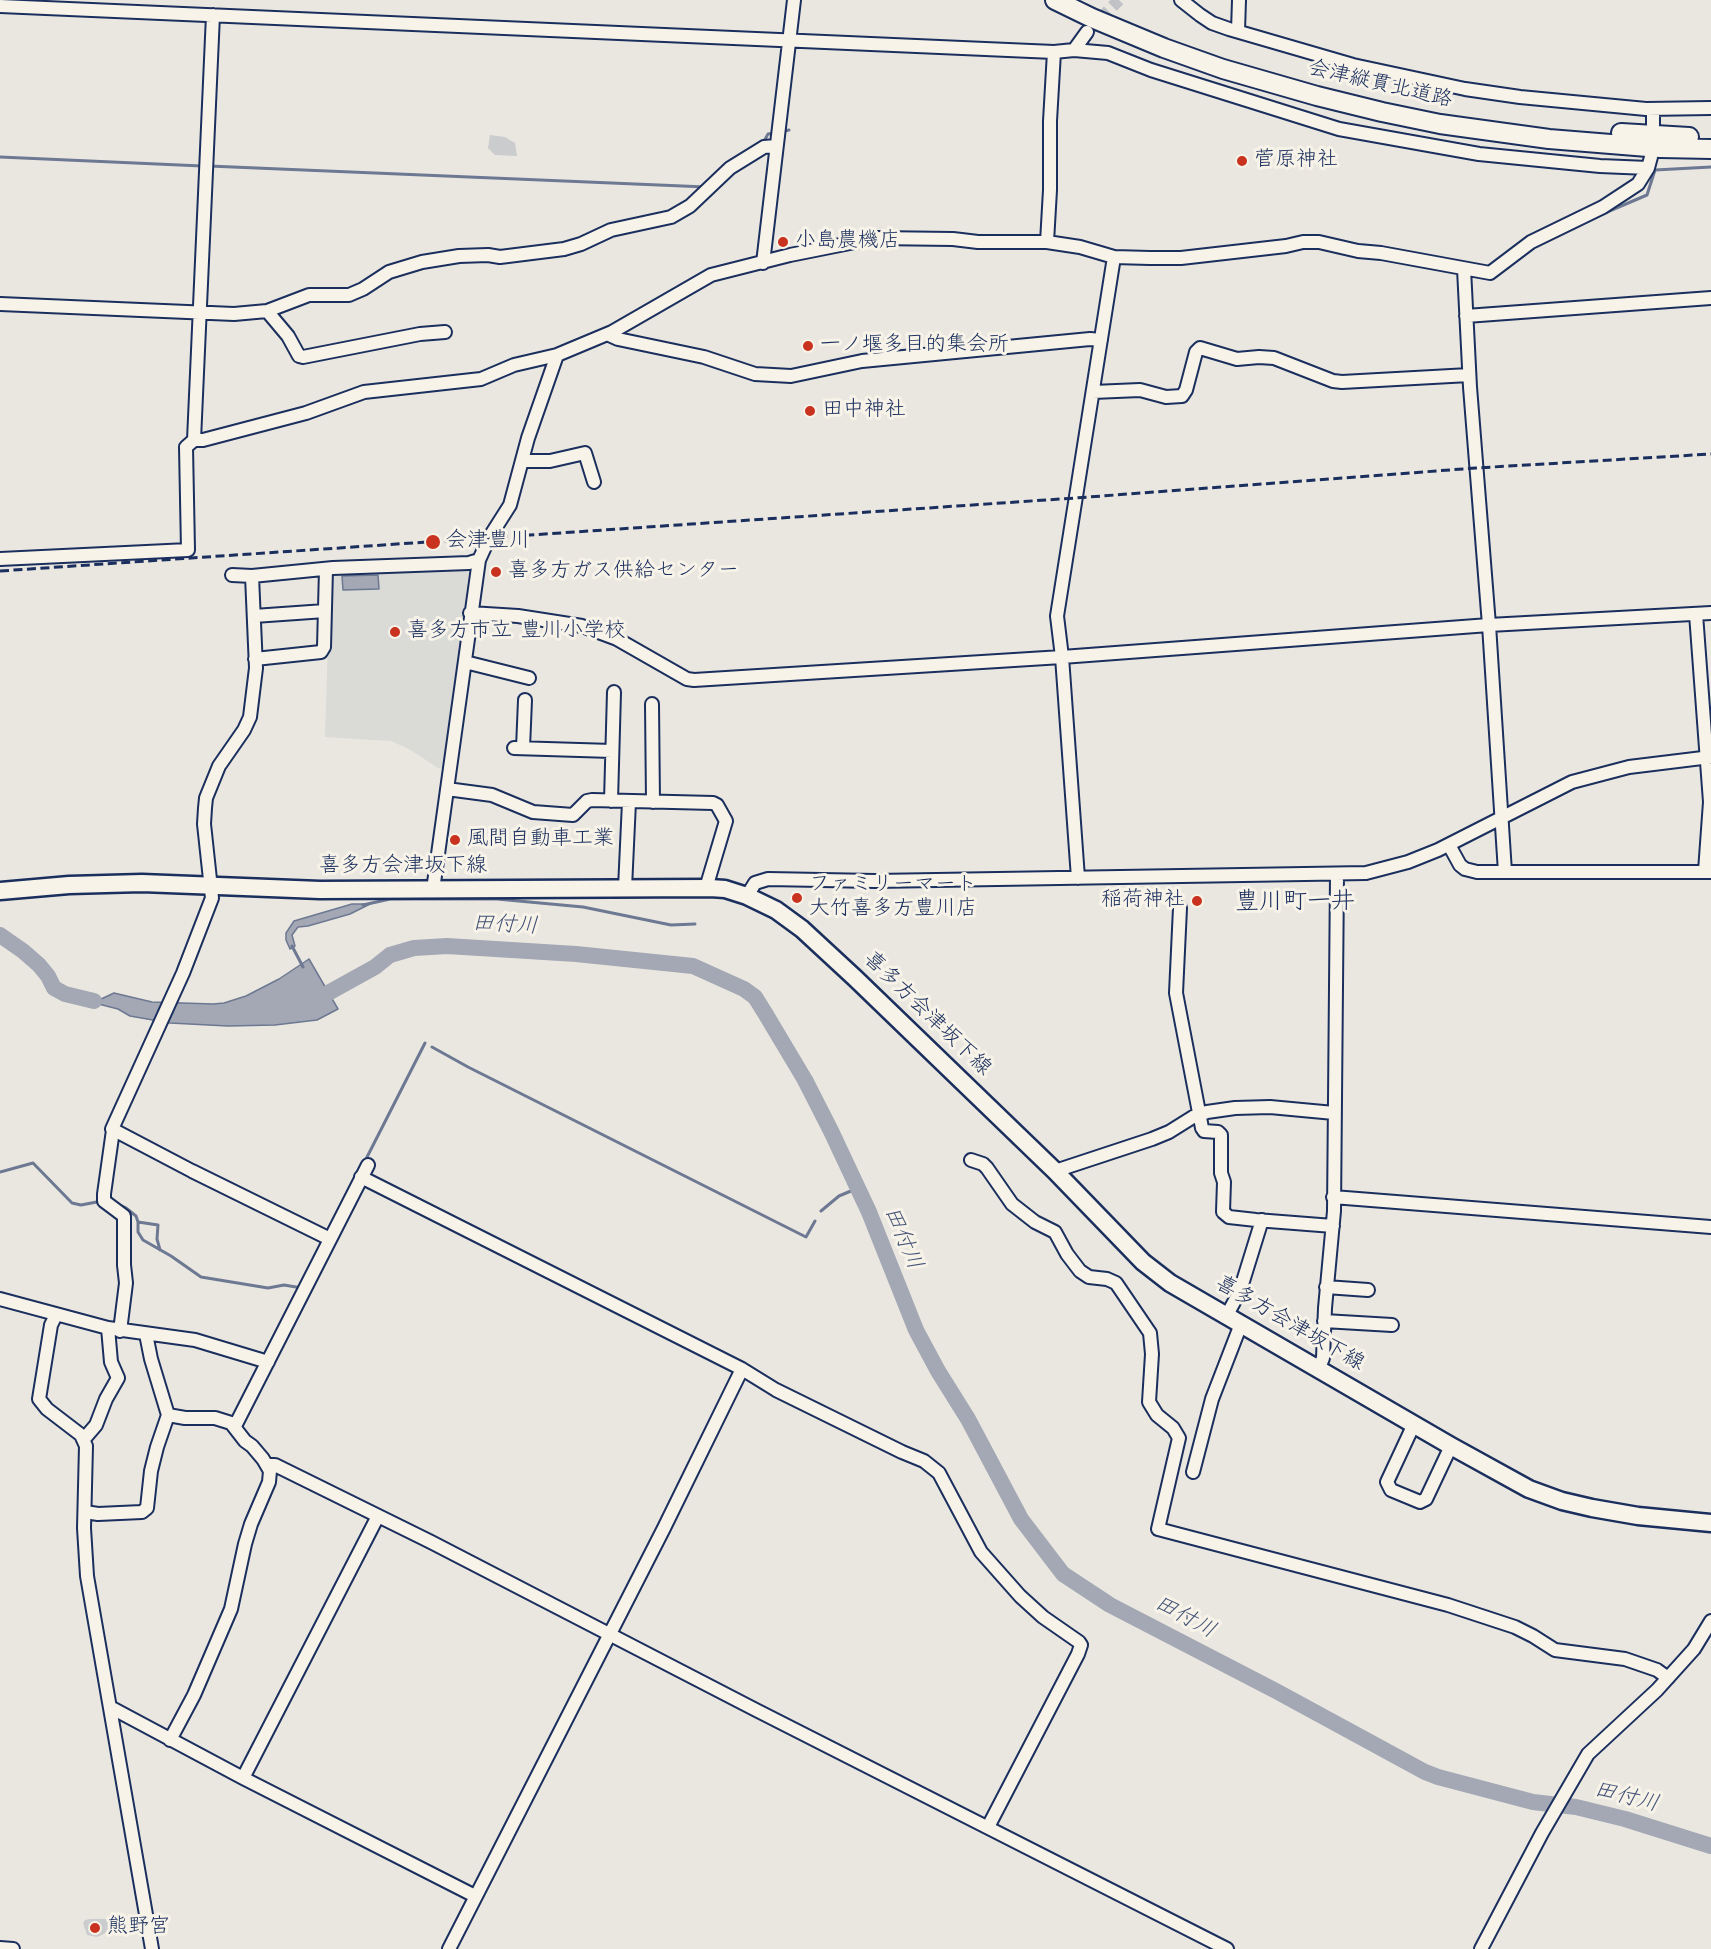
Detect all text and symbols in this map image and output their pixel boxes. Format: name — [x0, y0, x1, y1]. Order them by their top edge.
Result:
street label: 会津縦貫北道路 — [1306, 57, 1454, 115]
place label: 菅原神社 — [1254, 148, 1338, 174]
marker: 菅原神社 — [1235, 154, 1249, 168]
place label: 小島農機店 — [795, 229, 900, 255]
marker: 小島農機店 — [776, 235, 790, 249]
place label: 一ノ堰多目的集会所 — [820, 333, 1009, 359]
marker: 一ノ堰多目的集会所 — [801, 339, 815, 353]
place label: 田中神社 — [822, 398, 906, 424]
marker: 田中神社 — [803, 404, 817, 418]
place label: 会津豊川 — [446, 529, 530, 555]
marker: 会津豊川 — [424, 533, 442, 551]
place label: 喜多方ガス供給センター — [508, 559, 739, 585]
marker: 喜多方ガス供給センター — [489, 565, 503, 579]
place label: 喜多方市立 豊川小学校 — [407, 619, 625, 645]
marker: 喜多方市立 豊川小学校 — [388, 625, 402, 639]
place label: 風間自動車工業 — [467, 827, 614, 853]
marker: 風間自動車工業 — [448, 833, 462, 847]
street label: 喜多方会津坂下線 — [319, 854, 487, 880]
place label: ファミリーマート 大竹喜多方豊川店 — [809, 873, 977, 923]
place label: 稲荷神社 — [1101, 888, 1185, 914]
district label: 豊川町一井 — [1235, 890, 1355, 918]
marker: ファミリーマート 大竹喜多方豊川店 — [790, 891, 804, 905]
marker: 稲荷神社 — [1190, 894, 1204, 908]
water label: 田付川 — [471, 912, 539, 942]
street label: 喜多方会津坂下線 — [857, 948, 995, 1082]
water label: 田付川 — [876, 1203, 926, 1275]
street label: 喜多方会津坂下線 — [1210, 1272, 1368, 1378]
water label: 田付川 — [1149, 1592, 1219, 1646]
water label: 田付川 — [1591, 1778, 1661, 1820]
place label: 熊野宮 — [107, 1915, 170, 1941]
marker: 熊野宮 — [88, 1921, 102, 1935]

